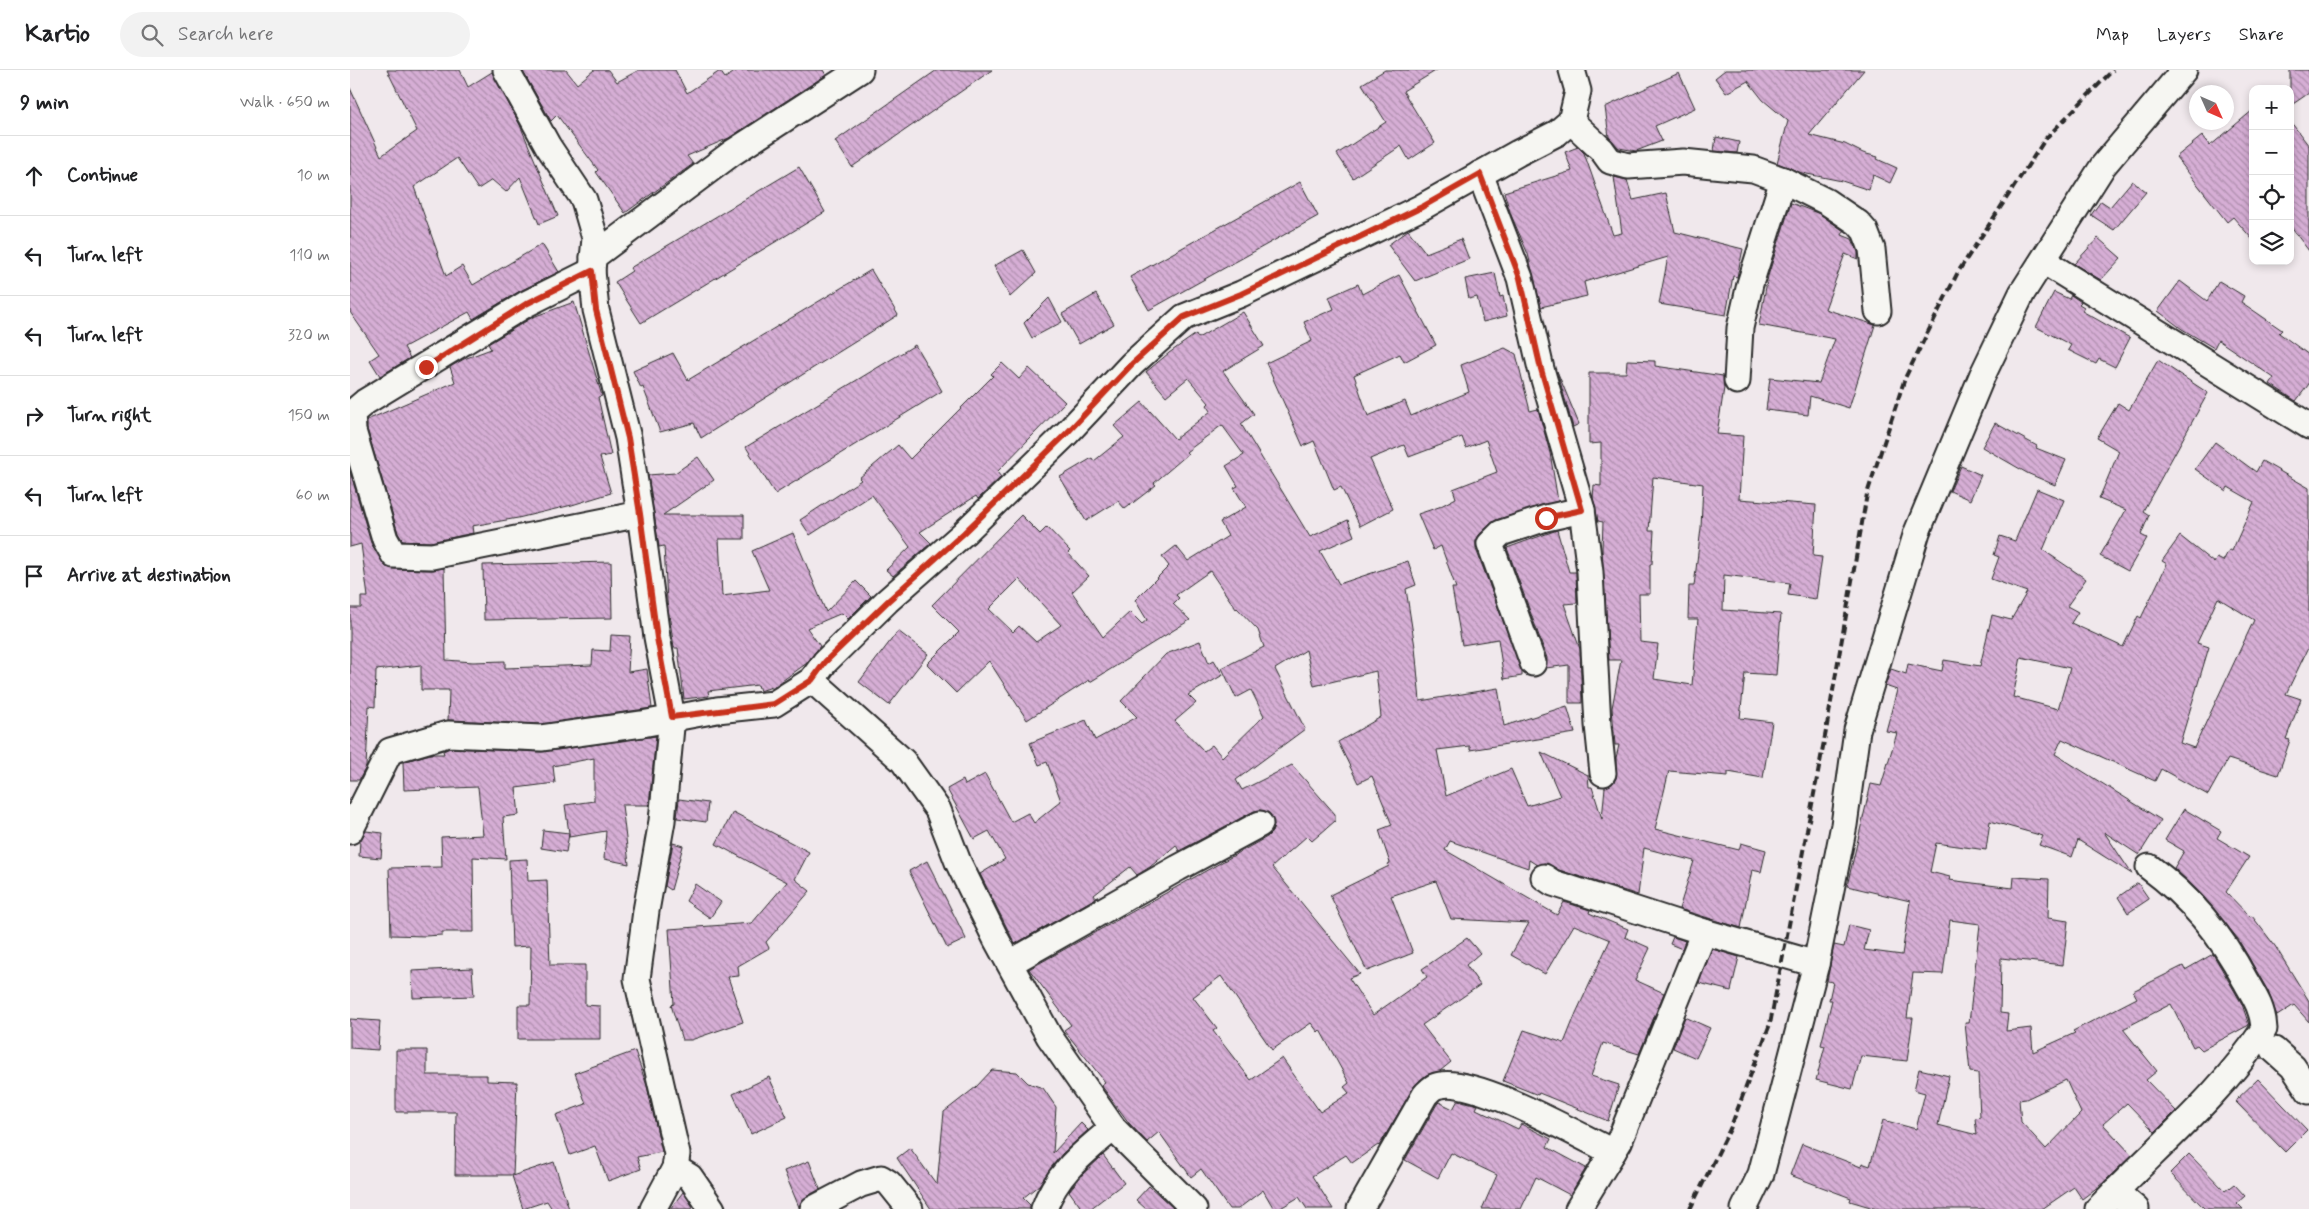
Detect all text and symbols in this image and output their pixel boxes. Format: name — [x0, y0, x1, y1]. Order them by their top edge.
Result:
search box — [120, 12, 470, 57]
text: Kartio — [25, 19, 90, 50]
icon: search — [138, 21, 166, 49]
text: Search here — [178, 22, 274, 47]
text: Map — [2096, 23, 2129, 47]
text: Layers — [2157, 23, 2211, 47]
text: Share — [2239, 23, 2284, 47]
north arrow — [2189, 85, 2234, 130]
map controls — [2249, 85, 2294, 265]
button: + — [2249, 85, 2294, 130]
text: 9 min — [20, 89, 69, 117]
text: Walk · 650 m — [240, 92, 330, 113]
button: − — [2249, 130, 2294, 175]
icon: ahead — [20, 162, 48, 190]
text: Continue — [67, 163, 138, 188]
text: 10 m — [297, 165, 330, 186]
button: locate — [2249, 175, 2294, 220]
button: layers — [2249, 220, 2294, 265]
icon: left — [20, 242, 48, 270]
text: Turn left — [67, 243, 143, 268]
text: 110 m — [289, 245, 330, 266]
icon: left — [20, 322, 48, 350]
text: Turn left — [67, 323, 143, 348]
text: 320 m — [288, 325, 330, 346]
route end — [415, 356, 438, 379]
icon: right — [20, 402, 48, 430]
text: Turn right — [67, 403, 151, 428]
text: 150 m — [288, 405, 330, 426]
icon: left — [20, 482, 48, 510]
text: Turn left — [67, 483, 143, 508]
text: 60 m — [296, 485, 330, 506]
route start — [1535, 507, 1558, 530]
icon: arrive — [20, 562, 48, 590]
text: Arrive at destination — [67, 563, 231, 588]

